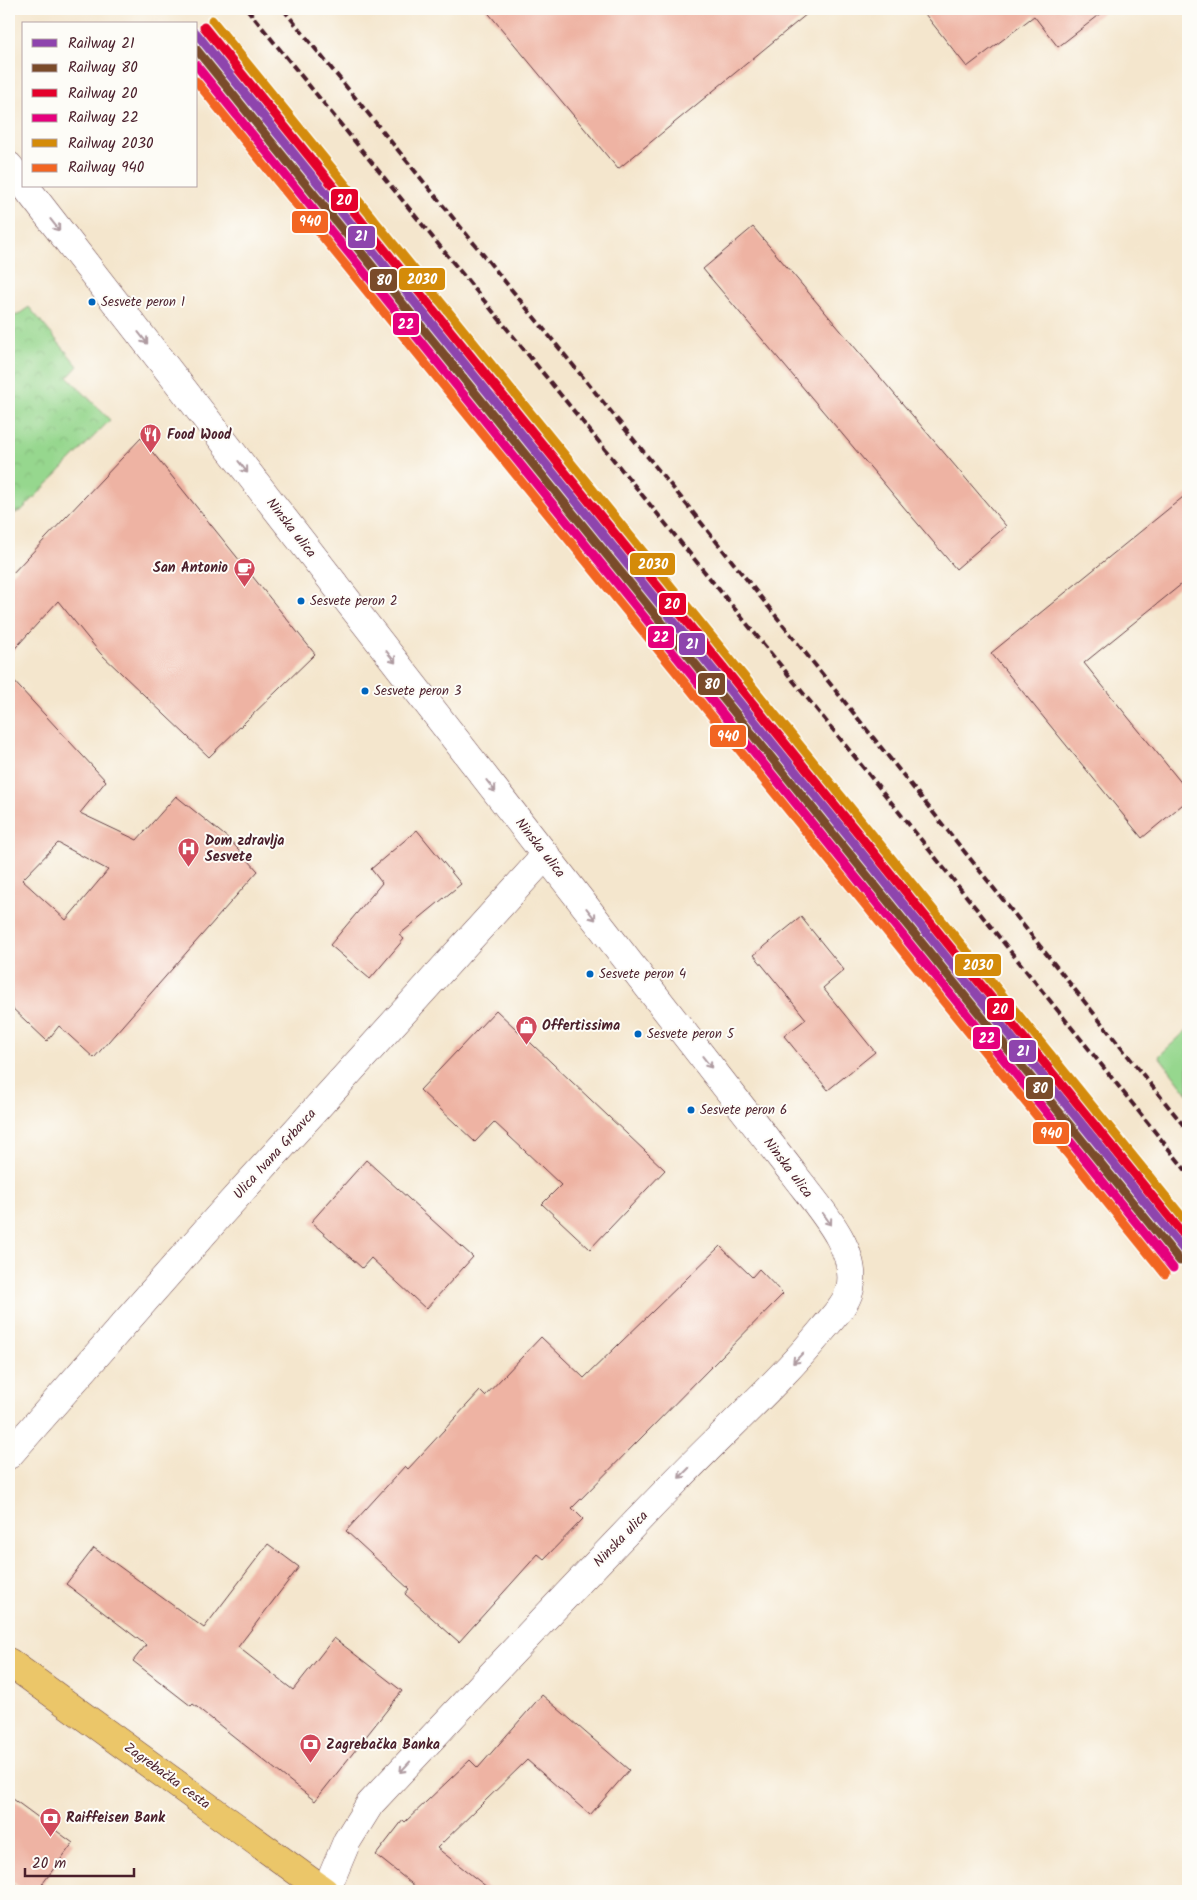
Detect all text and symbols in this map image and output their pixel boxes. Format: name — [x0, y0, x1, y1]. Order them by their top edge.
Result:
legend — [22, 22, 198, 188]
text: Railway 21 — [68, 32, 135, 56]
text: Railway 80 — [68, 56, 138, 80]
text: Railway 20 — [68, 82, 138, 106]
text: Railway 22 — [68, 106, 139, 130]
text: Railway 2030 — [68, 132, 154, 156]
text: Railway 940 — [68, 156, 145, 180]
line badge: 20 — [330, 188, 359, 212]
text: 20 — [336, 190, 352, 212]
line badge: 940 — [291, 210, 329, 234]
text: 940 — [299, 211, 322, 233]
one-way arrow — [49, 218, 60, 231]
line badge: 21 — [347, 225, 376, 249]
text: 21 — [355, 226, 368, 248]
line badge: 2030 — [398, 267, 446, 291]
line badge: 80 — [369, 268, 398, 292]
text: 2030 — [407, 269, 438, 291]
text: 80 — [376, 270, 393, 292]
place label: Sesvete peron 1 — [101, 292, 185, 313]
marker: Sesvete peron 1 — [87, 297, 97, 307]
line badge: 22 — [392, 312, 420, 336]
text: 22 — [398, 314, 414, 336]
one-way arrow — [138, 332, 149, 345]
restaurant icon: Food Wood — [139, 423, 163, 454]
place label: Food Wood — [167, 424, 232, 446]
one-way arrow — [238, 460, 248, 474]
street label: Ninska ulica — [260, 493, 322, 563]
line badge: 2030 — [629, 552, 676, 576]
text: 2030 — [638, 554, 669, 576]
cafe icon: San Antonio — [232, 556, 256, 587]
place label: San Antonio — [153, 557, 229, 579]
place label: Sesvete peron 2 — [310, 591, 398, 612]
line badge: 20 — [658, 592, 687, 616]
text: 20 — [664, 594, 680, 616]
marker: Sesvete peron 2 — [296, 596, 306, 606]
line badge: 22 — [647, 625, 675, 649]
text: 22 — [653, 627, 669, 649]
line badge: 21 — [678, 632, 706, 656]
text: 21 — [686, 634, 699, 656]
one-way arrow — [386, 651, 397, 664]
line badge: 80 — [697, 672, 726, 696]
text: 80 — [704, 674, 721, 696]
place label: Sesvete peron 3 — [374, 681, 462, 702]
marker: Sesvete peron 3 — [360, 686, 370, 696]
line badge: 940 — [709, 724, 747, 748]
text: 940 — [717, 726, 740, 748]
one-way arrow — [486, 779, 496, 793]
street label: Ninska ulica — [509, 813, 571, 883]
place label: Dom zdravlja Sesvete — [205, 830, 284, 868]
hospital icon: Dom zdravlja Sesvete — [177, 837, 201, 868]
one-way arrow — [586, 907, 596, 921]
line badge: 2030 — [954, 953, 1002, 977]
text: 2030 — [963, 955, 994, 977]
place label: Sesvete peron 4 — [599, 964, 686, 985]
marker: Sesvete peron 4 — [585, 969, 595, 979]
line badge: 20 — [986, 997, 1015, 1021]
text: 20 — [992, 999, 1008, 1021]
shop icon: Offertissima — [514, 1014, 538, 1045]
place label: Offertissima — [542, 1015, 620, 1037]
place label: Sesvete peron 5 — [647, 1024, 735, 1045]
line badge: 22 — [972, 1026, 1001, 1050]
text: 22 — [979, 1028, 995, 1050]
marker: Sesvete peron 5 — [633, 1029, 643, 1039]
line badge: 21 — [1008, 1039, 1037, 1063]
text: 21 — [1017, 1041, 1030, 1063]
one-way arrow — [701, 1055, 712, 1068]
line badge: 80 — [1025, 1076, 1054, 1100]
text: 80 — [1032, 1078, 1049, 1100]
place label: Sesvete peron 6 — [700, 1100, 787, 1121]
street label: Ulica Ivana Grbavca — [228, 1104, 322, 1204]
marker: Sesvete peron 6 — [686, 1105, 696, 1115]
line badge: 940 — [1032, 1121, 1070, 1145]
text: 940 — [1040, 1123, 1063, 1145]
street label: Ninska ulica — [758, 1133, 818, 1203]
one-way arrow — [821, 1212, 832, 1225]
one-way arrow — [792, 1351, 804, 1364]
one-way arrow — [677, 1467, 690, 1479]
street label: Ninska ulica — [588, 1506, 654, 1572]
bank icon: Zagrebačka Banka — [298, 1733, 322, 1764]
place label: Zagrebačka Banka — [326, 1734, 440, 1756]
street label: Zagrebačka cesta — [119, 1737, 215, 1815]
one-way arrow — [399, 1761, 411, 1773]
bank icon: Raiffeisen Bank — [38, 1806, 62, 1837]
place label: Raiffeisen Bank — [66, 1807, 166, 1829]
scale bar — [25, 1845, 134, 1877]
text: 20 m — [32, 1852, 66, 1876]

